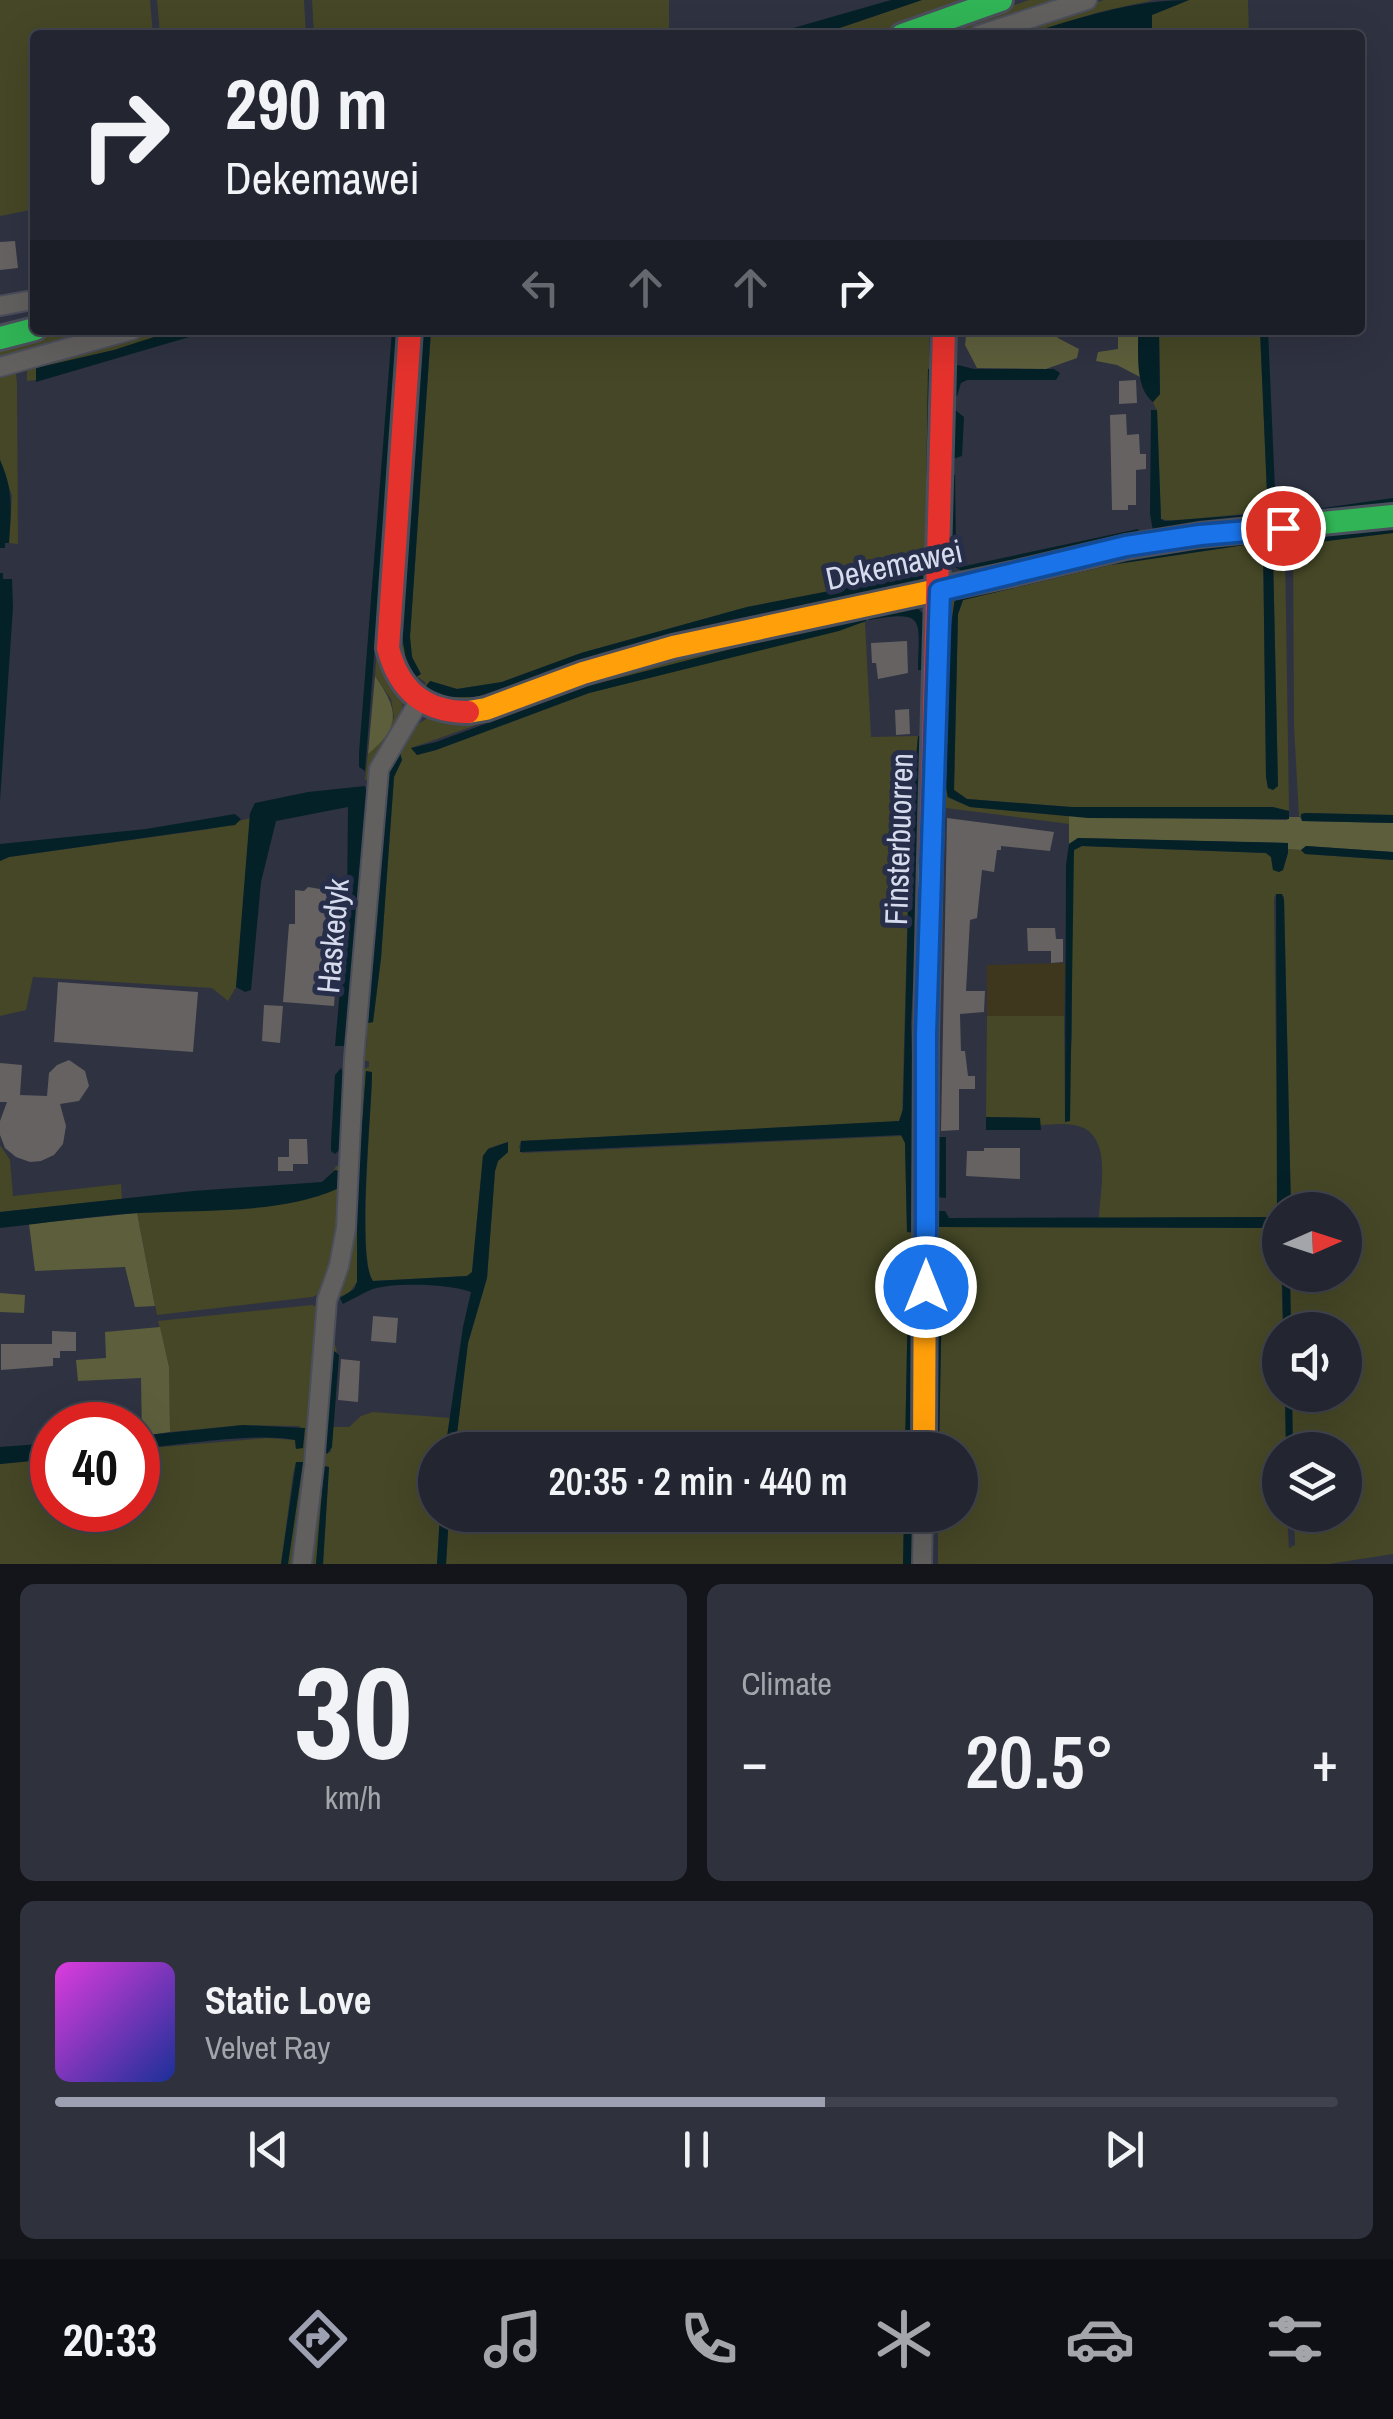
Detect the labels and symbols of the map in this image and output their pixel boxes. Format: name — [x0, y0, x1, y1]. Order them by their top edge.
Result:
pin — [1241, 486, 1326, 571]
street label: Dekemawei — [822, 529, 966, 600]
street label: Finsterbuorren — [874, 752, 923, 926]
street label: Haskedyk — [306, 876, 359, 995]
north arrow — [1262, 1192, 1362, 1292]
position arrow — [874, 1235, 978, 1339]
speed limit sign: 40 — [30, 1402, 160, 1532]

